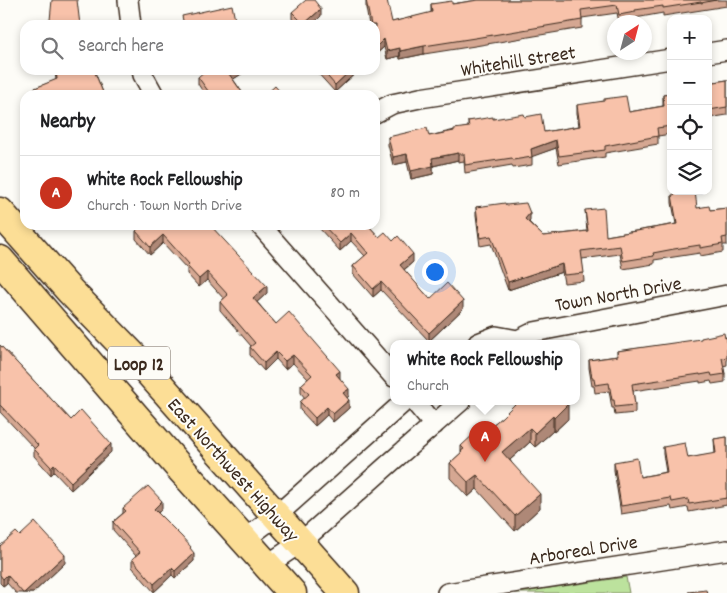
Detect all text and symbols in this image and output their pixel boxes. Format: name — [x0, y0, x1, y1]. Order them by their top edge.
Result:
north arrow — [607, 15, 652, 60]
map controls — [667, 15, 712, 195]
button: + — [667, 15, 712, 60]
search box — [20, 20, 380, 75]
icon: search — [38, 34, 66, 62]
text: Search here — [78, 34, 164, 61]
street label: Whitehill Street — [459, 40, 578, 86]
button: − — [667, 60, 712, 105]
button: locate — [667, 105, 712, 150]
text: Nearby — [40, 108, 95, 138]
button: layers — [667, 150, 712, 195]
text: White Rock Fellowship — [87, 168, 243, 195]
text: A — [52, 182, 60, 205]
text: 80 m — [330, 182, 360, 205]
text: Church · Town North Drive — [87, 195, 242, 218]
your location — [422, 259, 448, 285]
street label: Town North Drive — [553, 271, 684, 321]
popup — [390, 340, 580, 405]
road number: Loop 12 — [108, 346, 170, 379]
text: White Rock Fellowship — [407, 348, 563, 375]
text: Church — [407, 375, 449, 398]
street label: East Northwest Highway — [159, 393, 305, 550]
pin: A — [469, 421, 501, 462]
street label: Arboreal Drive — [527, 530, 640, 574]

